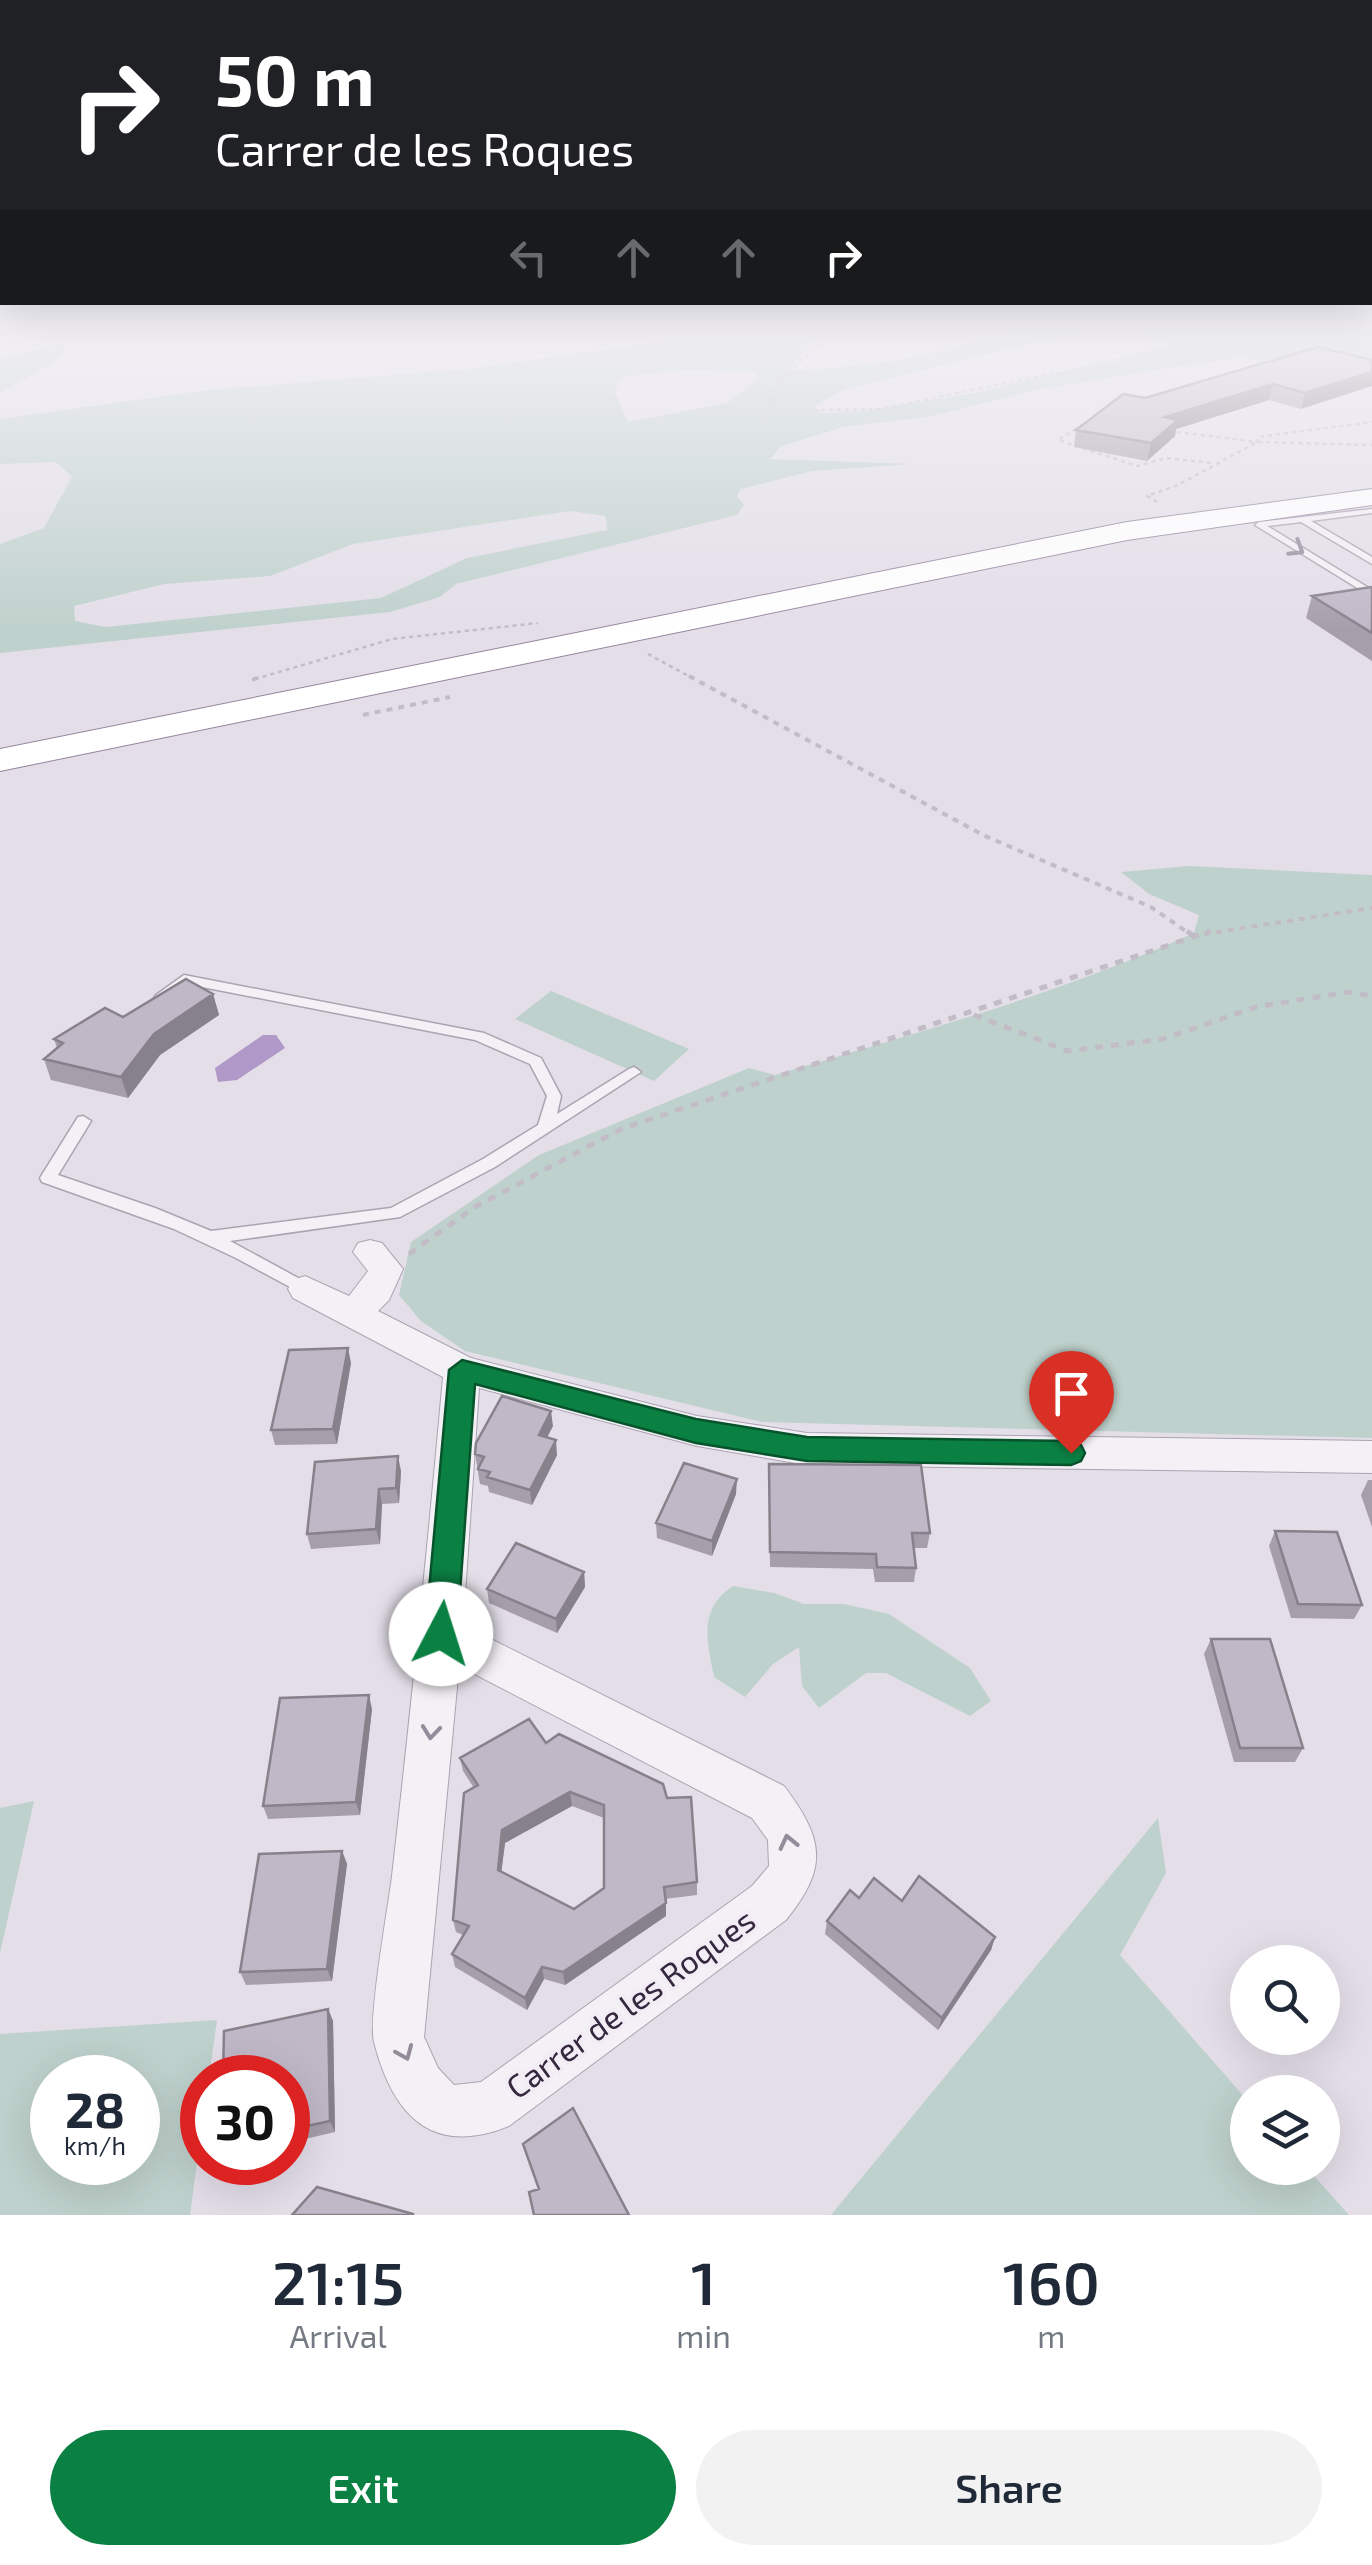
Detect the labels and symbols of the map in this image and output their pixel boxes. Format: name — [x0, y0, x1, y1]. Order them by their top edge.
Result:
one-way arrow — [1286, 536, 1304, 555]
pin — [1029, 1351, 1114, 1454]
position arrow — [389, 1582, 493, 1686]
one-way arrow — [421, 1724, 442, 1740]
one-way arrow — [779, 1833, 800, 1850]
street label: Carrer de les Roques — [498, 1899, 762, 2105]
one-way arrow — [393, 2043, 413, 2061]
speed limit sign: 30 — [180, 2055, 310, 2185]

